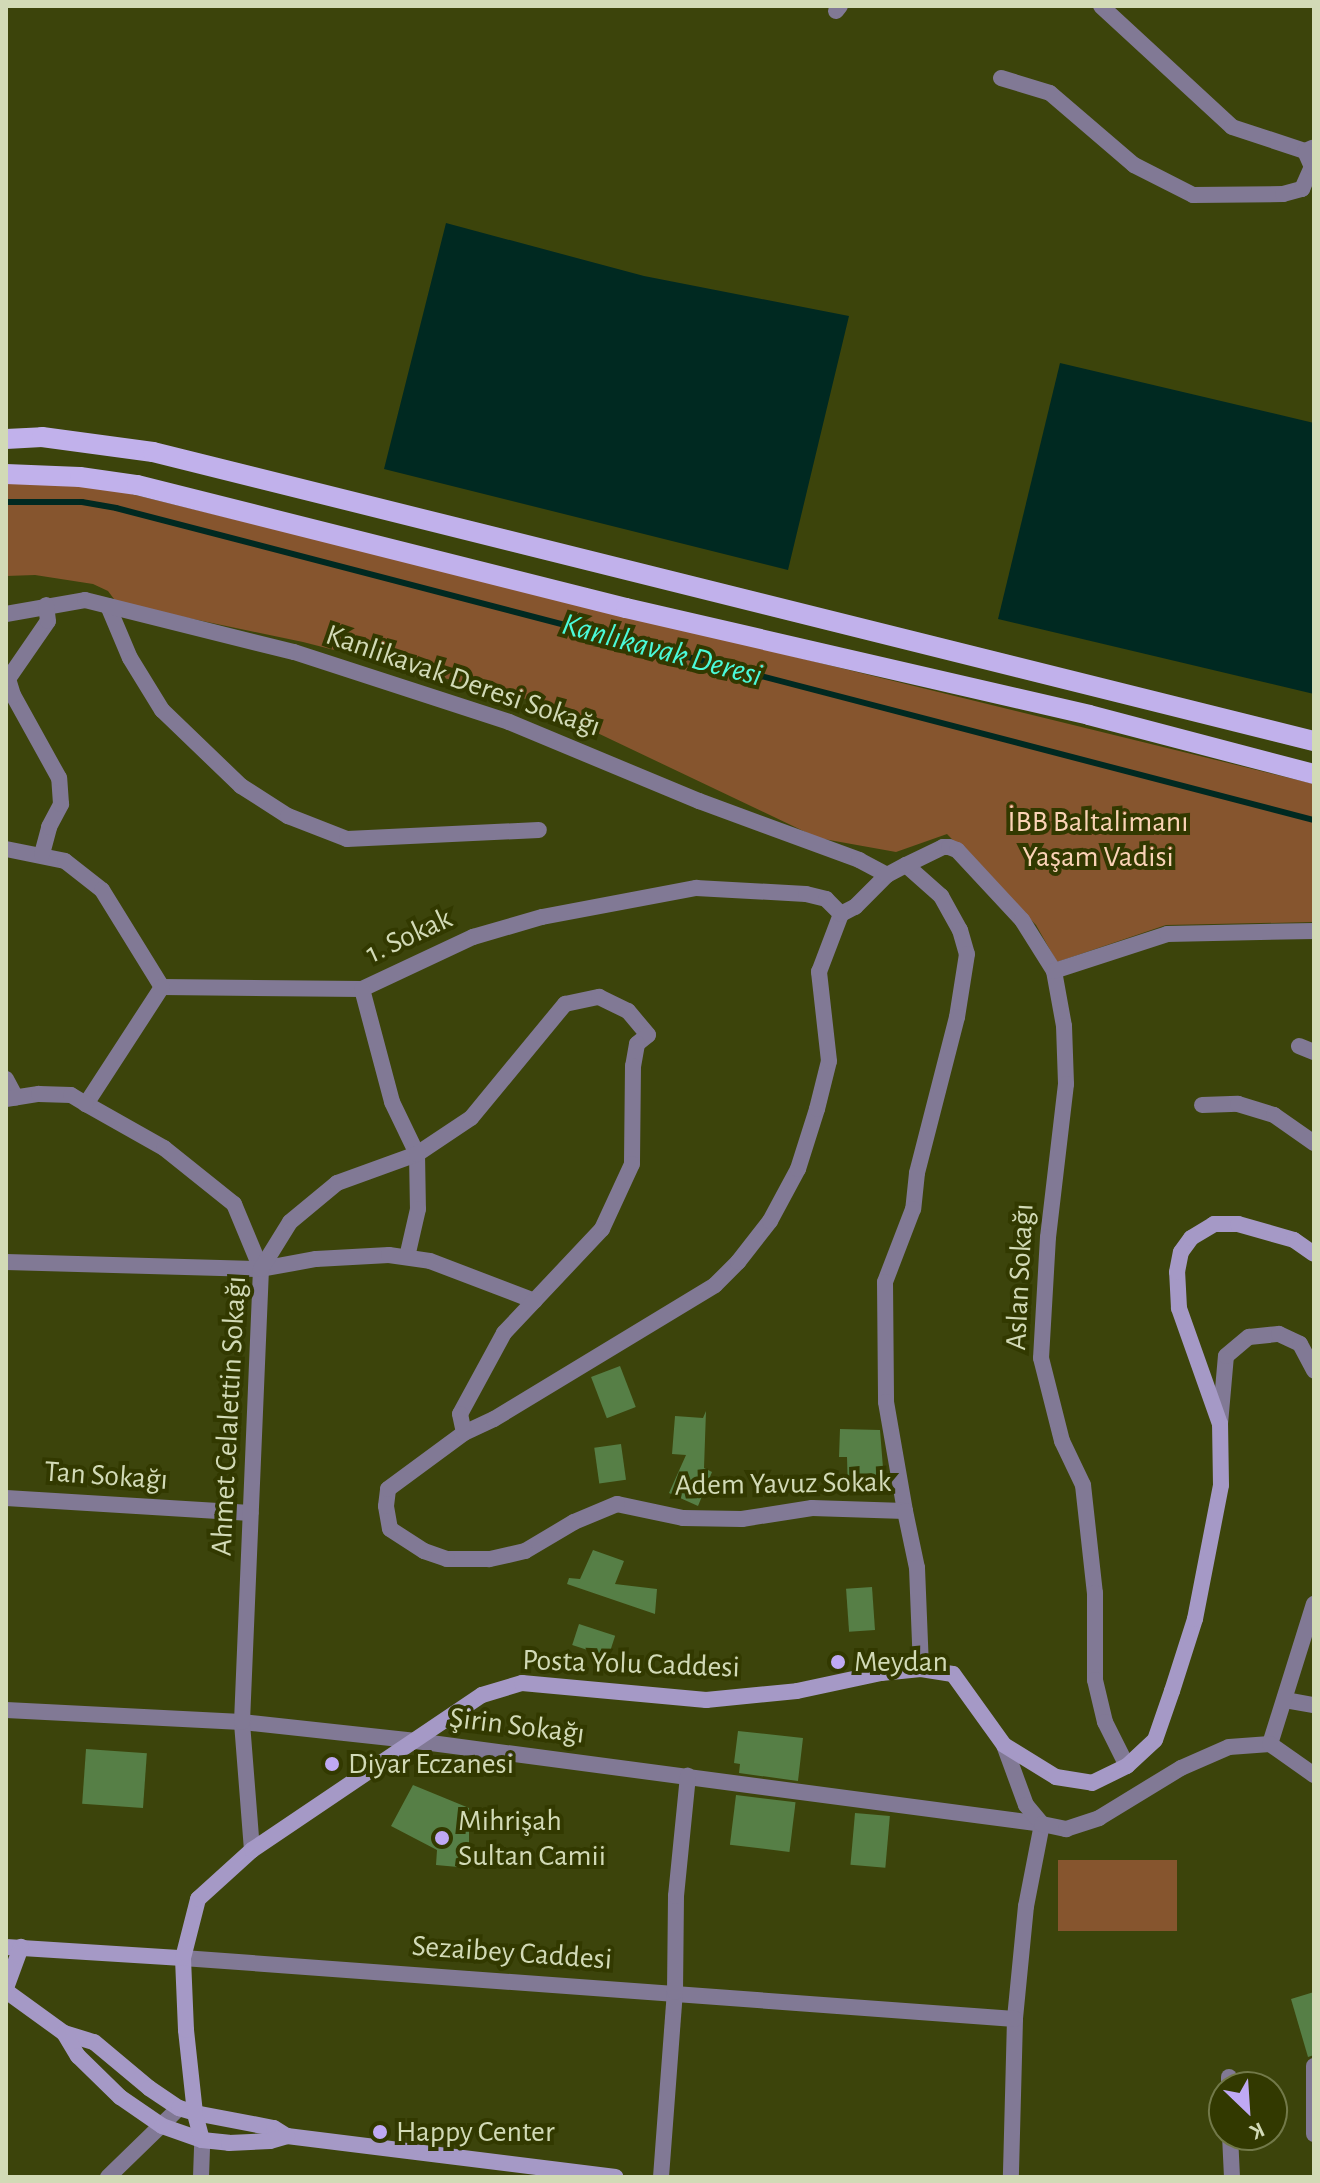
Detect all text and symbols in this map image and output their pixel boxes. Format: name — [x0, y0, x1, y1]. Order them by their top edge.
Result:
water label: Kanlıkavak Deresi — [558, 605, 766, 695]
street label: Kanlikavak Deresi Sokağı — [321, 617, 605, 745]
park label: İBB Baltalimanı Yaşam Vadisi — [1008, 804, 1188, 874]
street label: 1. Sokak — [360, 900, 458, 972]
street label: Aslan Sokağı — [998, 1203, 1042, 1351]
street label: Ahmet Celalettin Sokağı — [204, 1275, 254, 1557]
street label: Tan Sokağı — [43, 1454, 169, 1498]
street label: Adem Yavuz Sokak — [674, 1464, 892, 1504]
street label: Posta Yolu Caddesi — [522, 1642, 740, 1686]
place label: Meydan — [854, 1644, 948, 1680]
marker: Meydan — [829, 1653, 847, 1671]
street label: Şirin Sokağı — [447, 1700, 587, 1752]
place label: Diyar Eczanesi — [348, 1746, 514, 1782]
marker: Diyar Eczanesi — [323, 1755, 341, 1773]
place label: Mihrişah Sultan Camii — [458, 1803, 606, 1874]
marker: Mihrişah Sultan Camii — [433, 1829, 451, 1847]
street label: Sezaibey Caddesi — [411, 1928, 613, 1978]
north arrow — [1208, 2071, 1288, 2151]
place label: Happy Center — [396, 2114, 555, 2150]
text: K — [1247, 2118, 1268, 2144]
marker: Happy Center — [371, 2123, 389, 2141]

